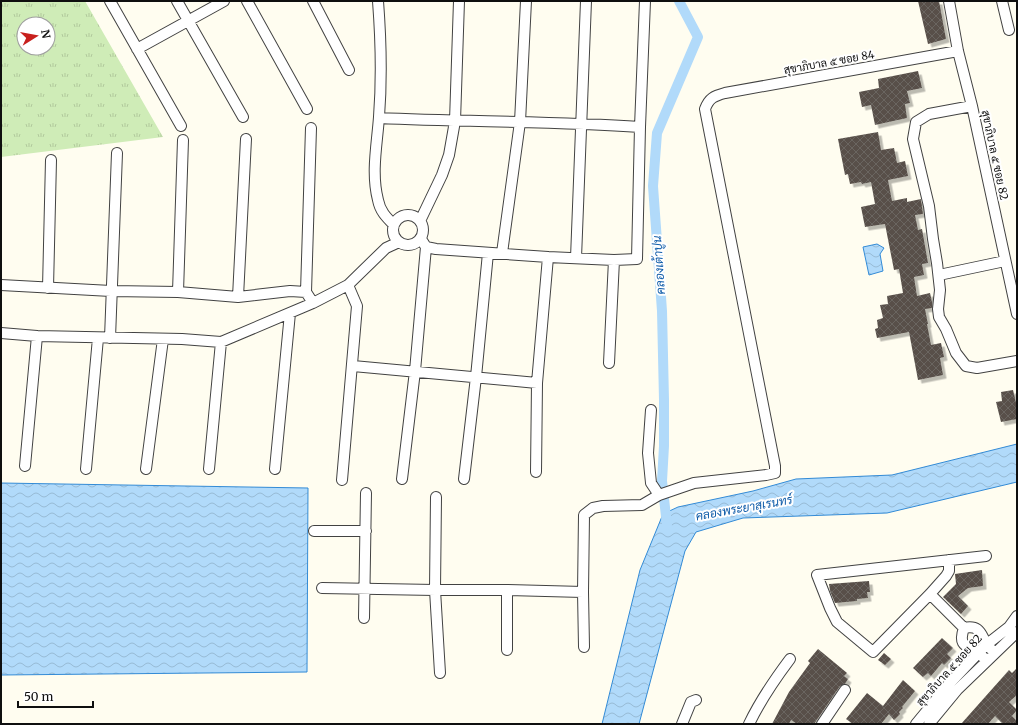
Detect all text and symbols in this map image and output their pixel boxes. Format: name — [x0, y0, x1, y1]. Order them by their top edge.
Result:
north arrow — [16, 16, 56, 56]
text: N — [38, 28, 54, 40]
street label: สุขาภิบาล ๕ ซอย 84 — [783, 47, 876, 79]
street label: สุขาภิบาล ๕ ซอย 82 — [977, 109, 1011, 202]
water label: คลองเต้าปูน — [649, 235, 669, 295]
water label: คลองพระยาสุเรนทร์ — [694, 491, 796, 525]
street label: สุขาภิบาล ๕ ซอย 82 — [913, 631, 986, 710]
scale bar — [18, 683, 93, 709]
text: 50 m — [24, 689, 53, 704]

